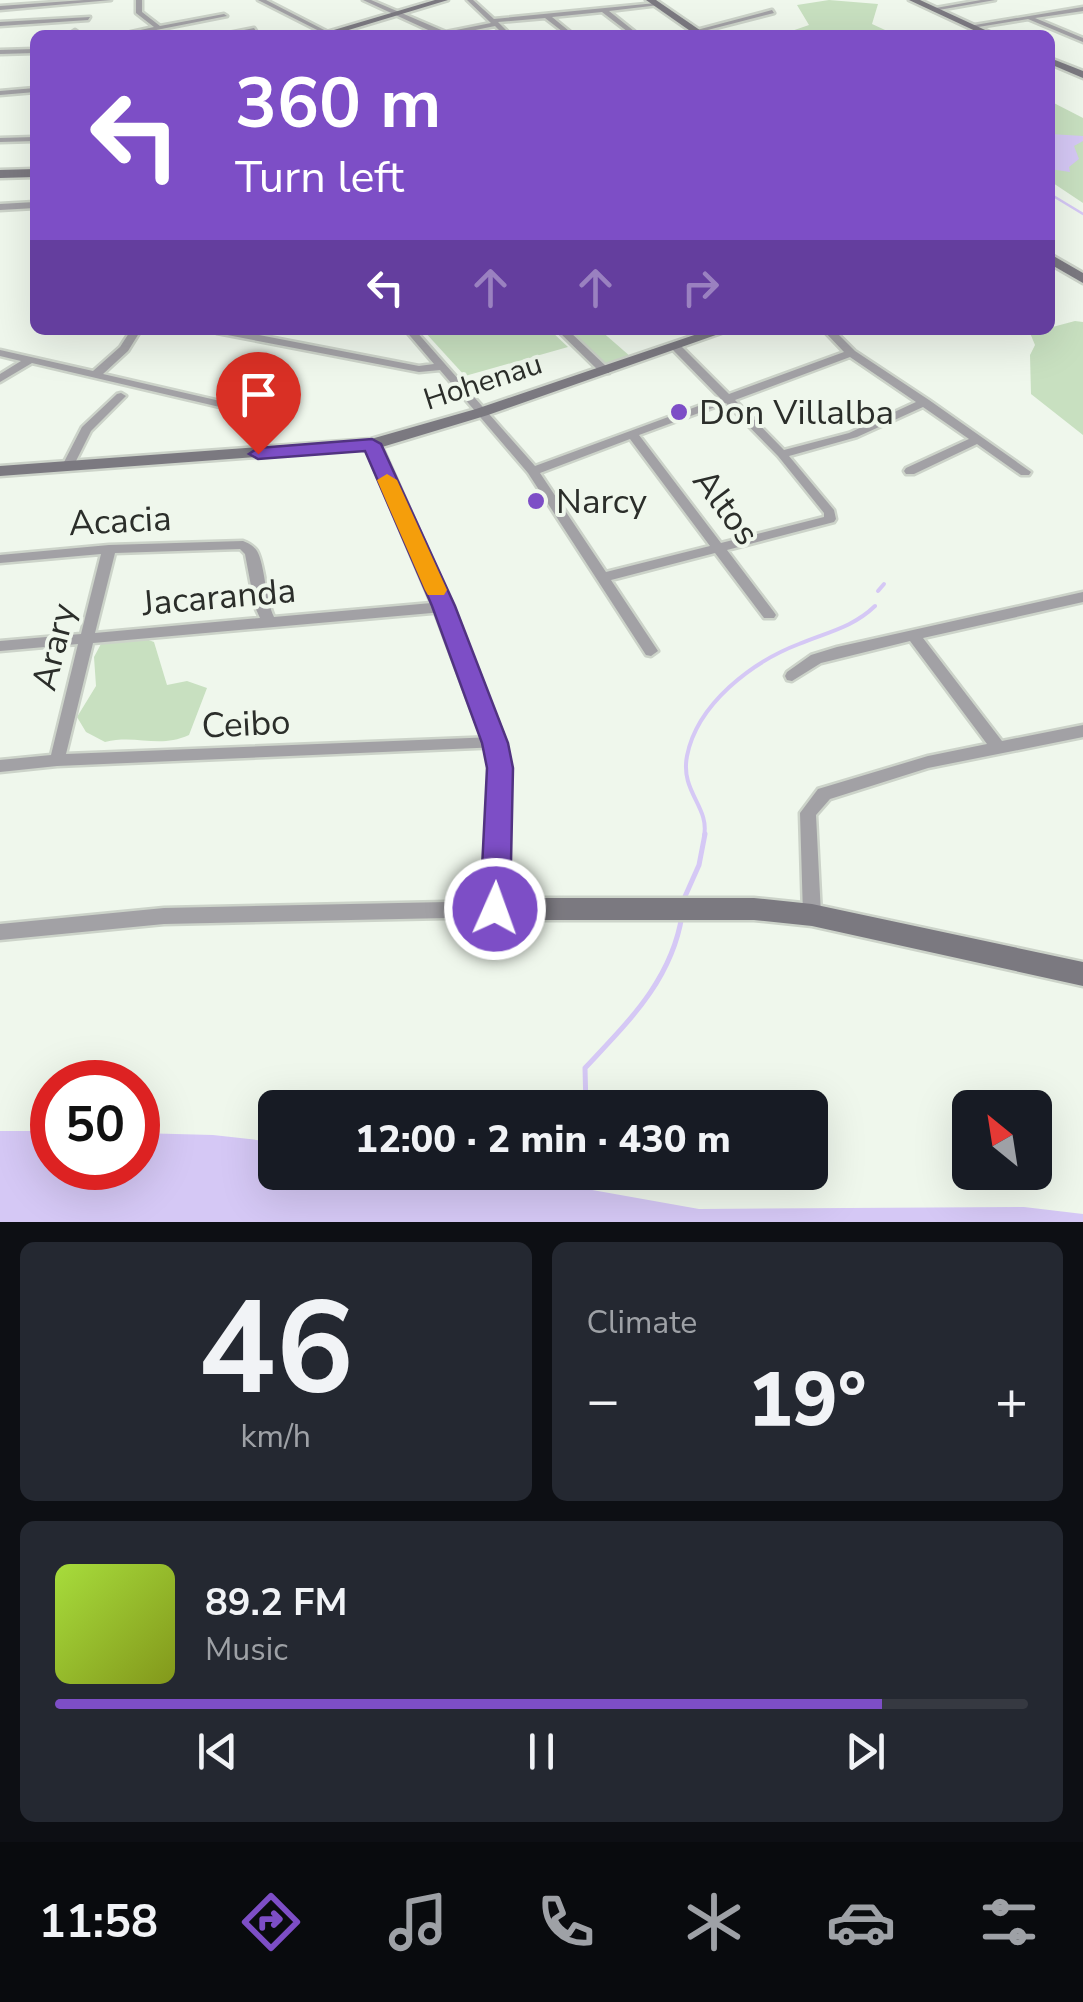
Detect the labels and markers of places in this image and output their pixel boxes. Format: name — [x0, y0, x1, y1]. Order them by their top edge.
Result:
pin — [216, 352, 301, 455]
place label: Don Villalba — [699, 389, 894, 436]
marker: Don Villalba — [668, 401, 690, 423]
place label: Narcy — [556, 478, 647, 525]
marker: Narcy — [525, 490, 547, 512]

